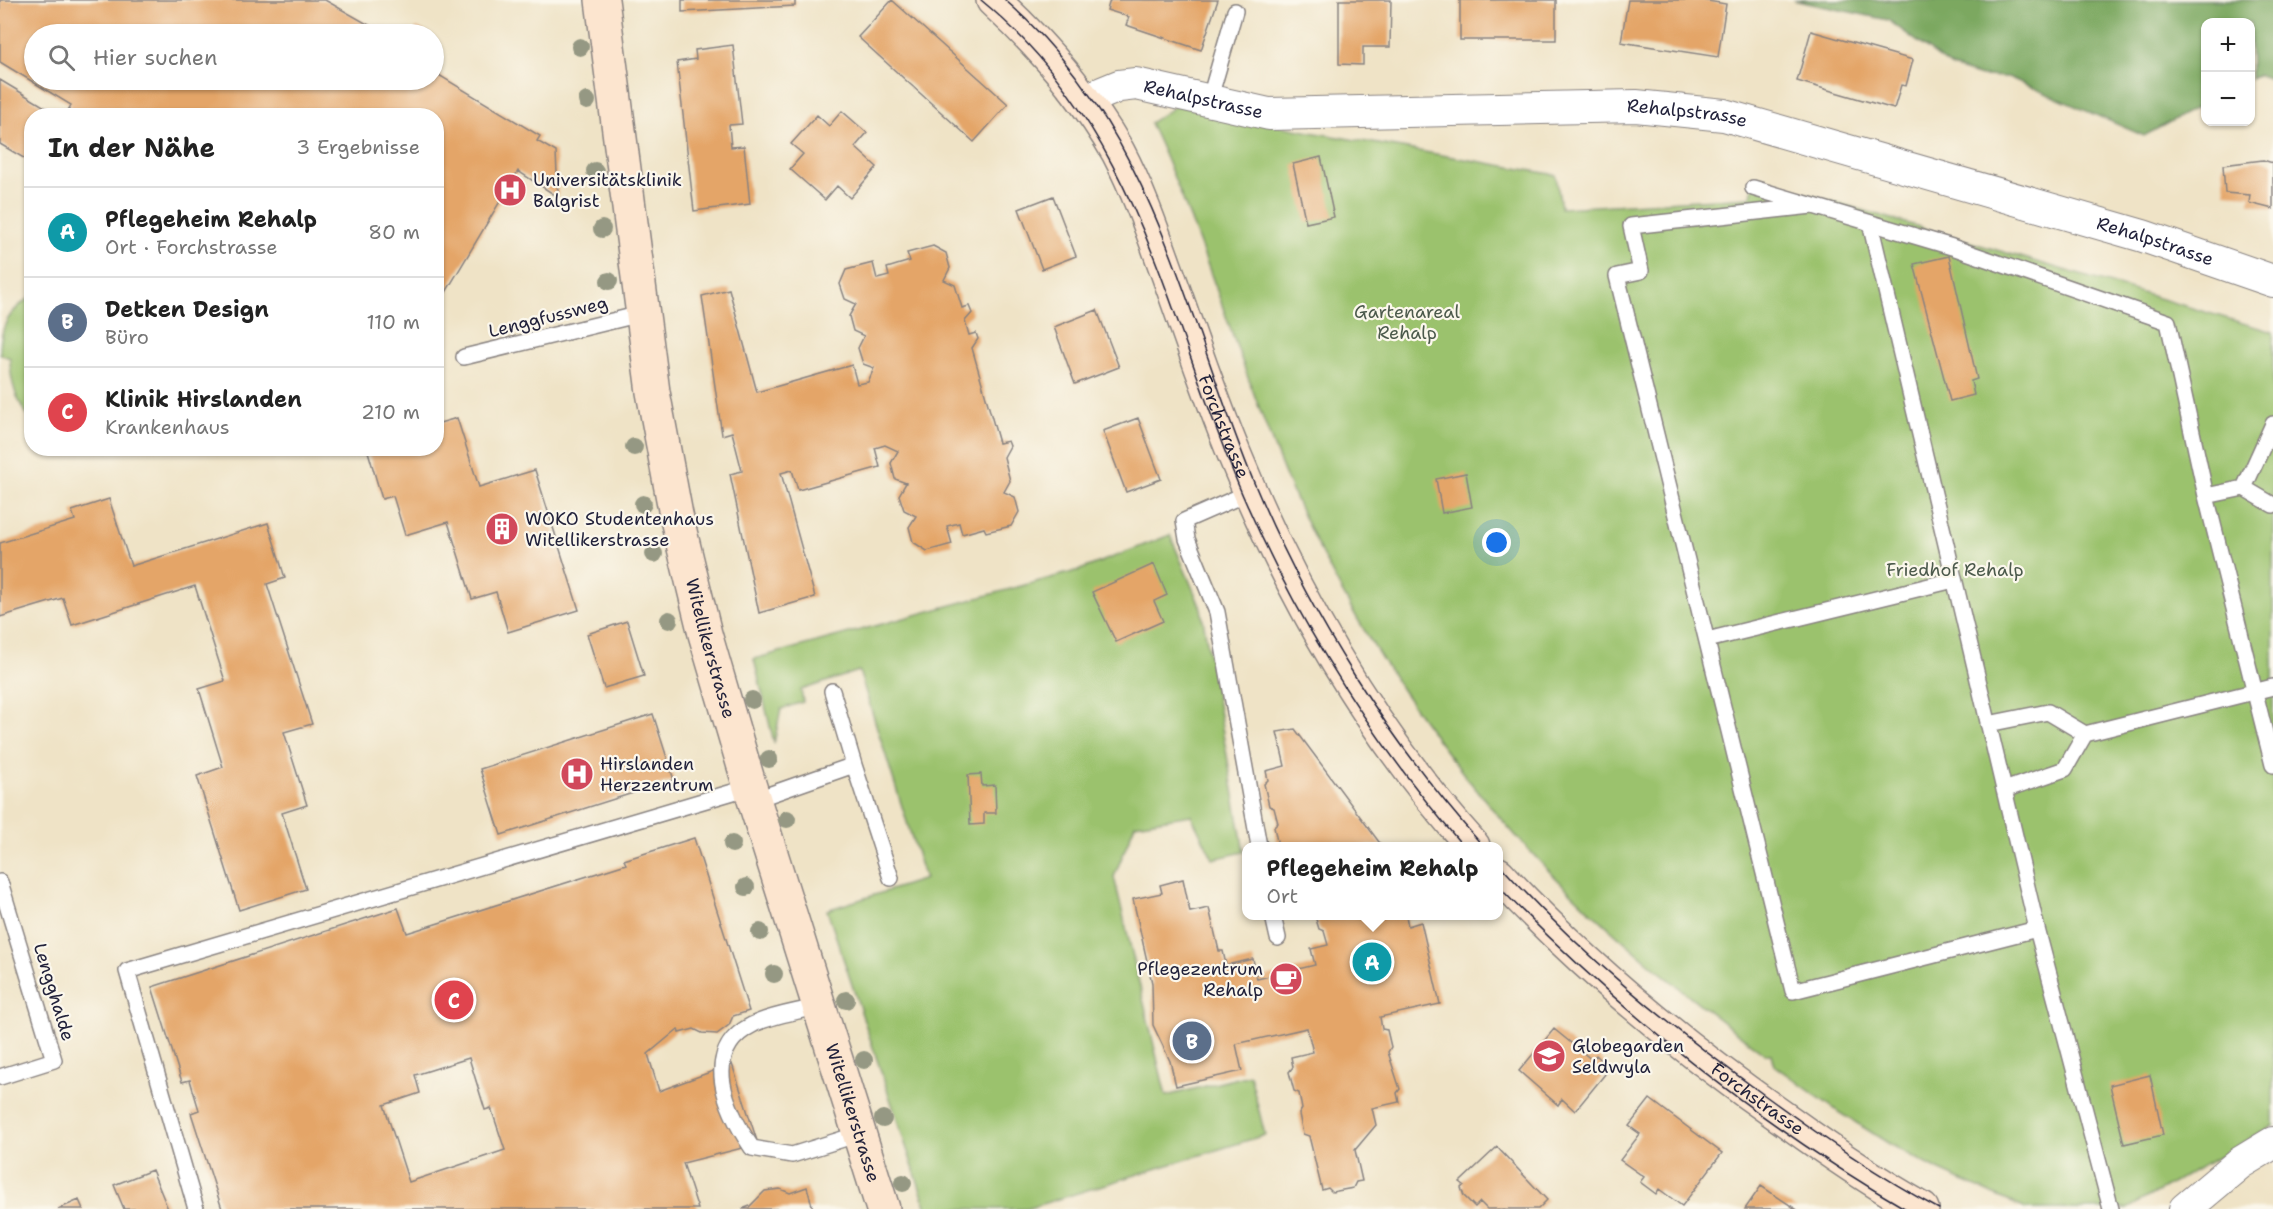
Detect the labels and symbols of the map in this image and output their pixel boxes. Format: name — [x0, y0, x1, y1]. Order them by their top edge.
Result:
street label: Rehalpstrasse — [1141, 74, 1265, 124]
street label: Rehalpstrasse — [1627, 94, 1750, 133]
place label: Universitätsklinik Balgrist — [533, 168, 682, 213]
hospital icon: Universitätsklinik Balgrist — [492, 172, 528, 208]
street label: Rehalpstrasse — [2094, 211, 2217, 272]
street label: Lenggfussweg — [486, 291, 610, 343]
park label: Gartenareal Rehalp — [1354, 300, 1460, 345]
street label: Forchstrasse — [1193, 371, 1255, 482]
place label: WOKO Studentenhaus Witellikerstrasse — [525, 507, 714, 552]
building icon: WOKO Studentenhaus Witellikerstrasse — [484, 511, 520, 547]
your location — [1482, 528, 1511, 557]
park label: Friedhof Rehalp — [1886, 558, 2024, 582]
street label: Witellikerstrasse — [680, 576, 741, 721]
place label: Hirslanden Herzzentrum — [600, 752, 714, 797]
hospital icon: Hirslanden Herzzentrum — [559, 756, 595, 792]
street label: Lengghalde — [28, 940, 80, 1044]
pin: A — [1352, 940, 1392, 984]
place label: Pflegezentrum Rehalp — [1137, 957, 1263, 1002]
cafe icon: Pflegezentrum Rehalp — [1268, 961, 1304, 997]
pin: C — [434, 978, 474, 1022]
pin: B — [1172, 1018, 1212, 1064]
place label: Globegarden Seldwyla — [1572, 1034, 1684, 1079]
school or university icon: Globegarden Seldwyla — [1531, 1038, 1567, 1074]
street label: Witellikerstrasse — [820, 1040, 886, 1185]
street label: Forchstrasse — [1706, 1057, 1809, 1141]

